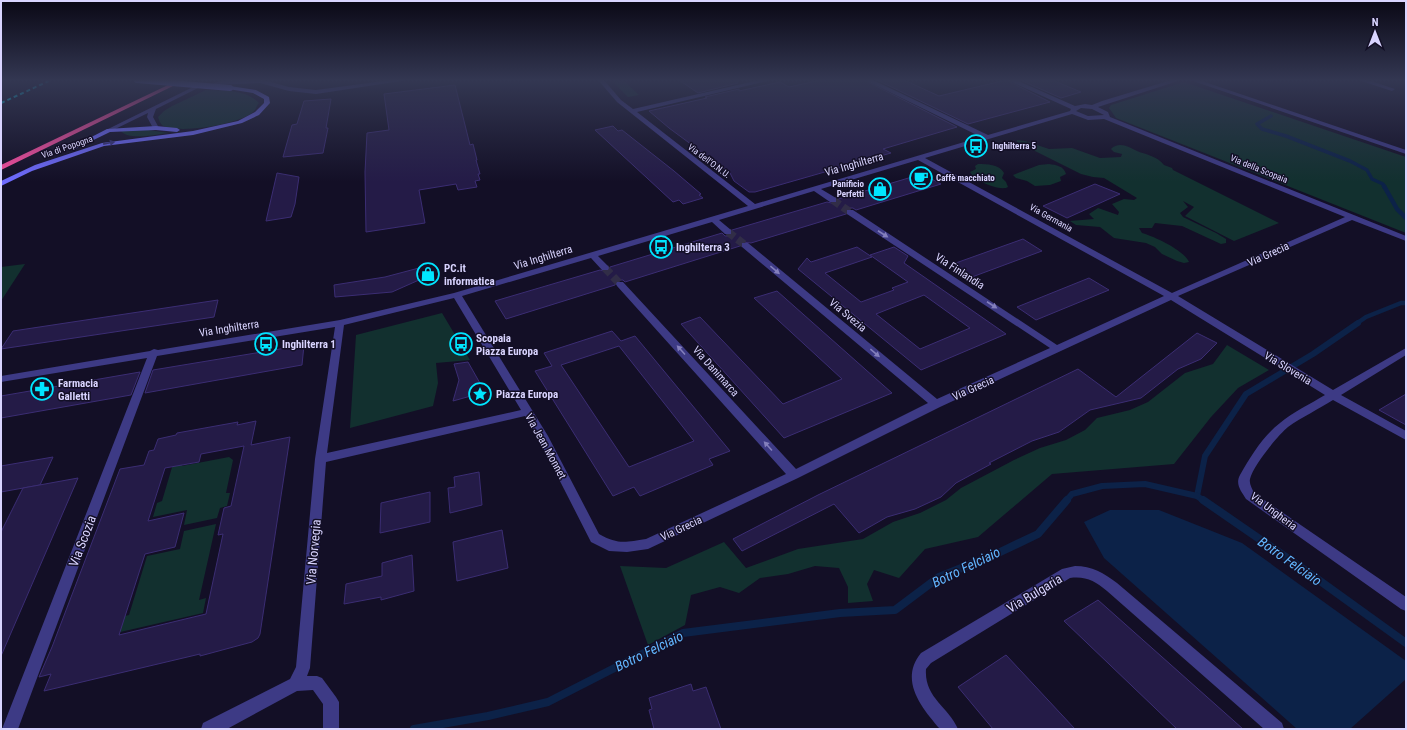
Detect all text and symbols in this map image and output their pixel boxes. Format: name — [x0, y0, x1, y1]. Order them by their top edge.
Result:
north arrow — [1355, 12, 1395, 52]
text: N — [1372, 16, 1379, 29]
bus stop icon: Inghilterra 5 — [963, 133, 989, 159]
street label: Via di Popogna — [40, 134, 94, 160]
one-way arrow — [103, 140, 115, 146]
place label: Inghilterra 5 — [992, 141, 1037, 151]
street label: Via dell'O.N.U. — [686, 142, 732, 180]
street label: Via Inghilterra — [823, 150, 885, 179]
street label: Via della Scopaia — [1229, 153, 1289, 185]
cafe icon: Caffè macchiato — [908, 165, 934, 191]
place label: Caffè macchiato — [936, 173, 995, 183]
shop icon: Panificio Perfetti — [867, 176, 893, 202]
place label: Panificio Perfetti — [832, 179, 865, 199]
street label: Via Germania — [1028, 202, 1074, 234]
one-way arrow — [878, 230, 888, 238]
bus stop icon: Inghilterra 3 — [648, 234, 674, 260]
street label: Via Grecia — [1245, 240, 1291, 269]
place label: Inghilterra 3 — [676, 241, 730, 254]
street label: Via Inghilterra — [512, 242, 574, 273]
street label: Via Finlandia — [933, 251, 987, 292]
shop icon: PC.it informatica — [415, 261, 441, 287]
place label: PC.it informatica — [444, 262, 495, 288]
one-way arrow — [769, 266, 780, 275]
street label: Via Svezia — [826, 296, 869, 335]
one-way arrow — [986, 301, 997, 309]
street label: Via Inghilterra — [198, 317, 260, 340]
bus stop icon: Inghilterra 1 — [253, 331, 279, 357]
bus stop icon: Scopaia Piazza Europa — [448, 331, 474, 357]
place label: Scopaia Piazza Europa — [476, 332, 538, 358]
place label: Inghilterra 1 — [282, 338, 336, 351]
street label: Via Danimarca — [690, 344, 742, 399]
one-way arrow — [676, 345, 685, 355]
one-way arrow — [869, 349, 880, 358]
street label: Via Slovenia — [1262, 349, 1314, 388]
street label: Via Grecia — [950, 374, 996, 403]
pharmacy icon: Farmacia Galletti — [29, 376, 55, 402]
place label: Farmacia Galletti — [58, 377, 98, 403]
place icon: Piazza Europa — [467, 381, 493, 407]
place label: Piazza Europa — [496, 388, 558, 401]
street label: Via Jean Monnet — [522, 411, 569, 481]
one-way arrow — [764, 441, 773, 451]
street label: Via Ungheria — [1248, 490, 1300, 533]
street label: Via Scozia — [66, 513, 99, 569]
street label: Via Grecia — [658, 513, 704, 544]
street label: Via Norvegia — [303, 519, 324, 585]
water label: Botro Felciaio — [1255, 533, 1325, 589]
water label: Botro Felciaio — [929, 544, 1003, 590]
street label: Via Bulgaria — [1004, 571, 1065, 616]
water label: Botro Felciaio — [612, 628, 686, 674]

